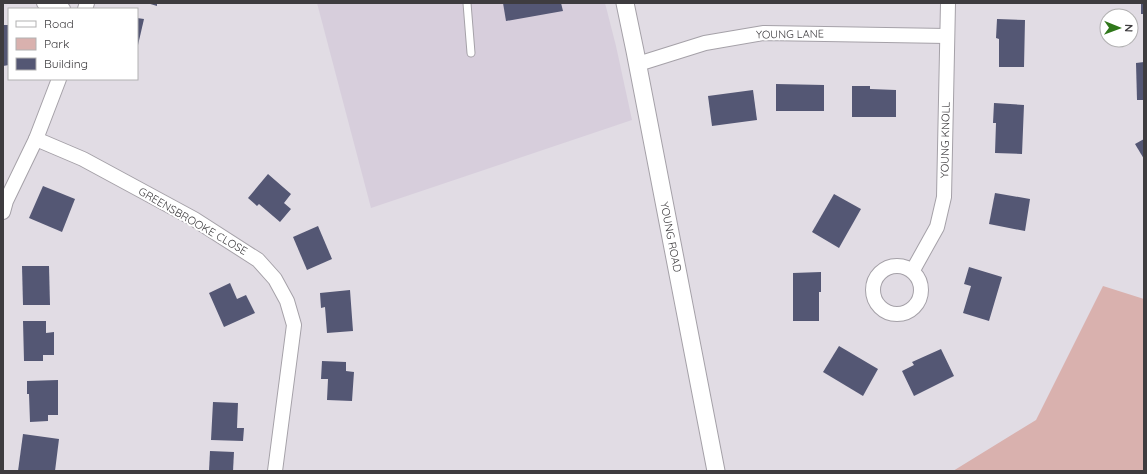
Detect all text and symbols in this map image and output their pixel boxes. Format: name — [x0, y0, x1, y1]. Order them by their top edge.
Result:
legend — [8, 8, 138, 80]
north arrow — [1099, 8, 1139, 48]
text: Road — [44, 16, 74, 31]
text: N — [1122, 24, 1136, 32]
street label: YOUNG LANE — [756, 26, 824, 42]
text: Park — [44, 36, 69, 51]
text: Building — [44, 56, 88, 71]
street label: YOUNG KNOLL — [937, 102, 953, 178]
street label: GREENSBROOKE CLOSE — [136, 184, 250, 258]
street label: YOUNG ROAD — [657, 201, 685, 273]

